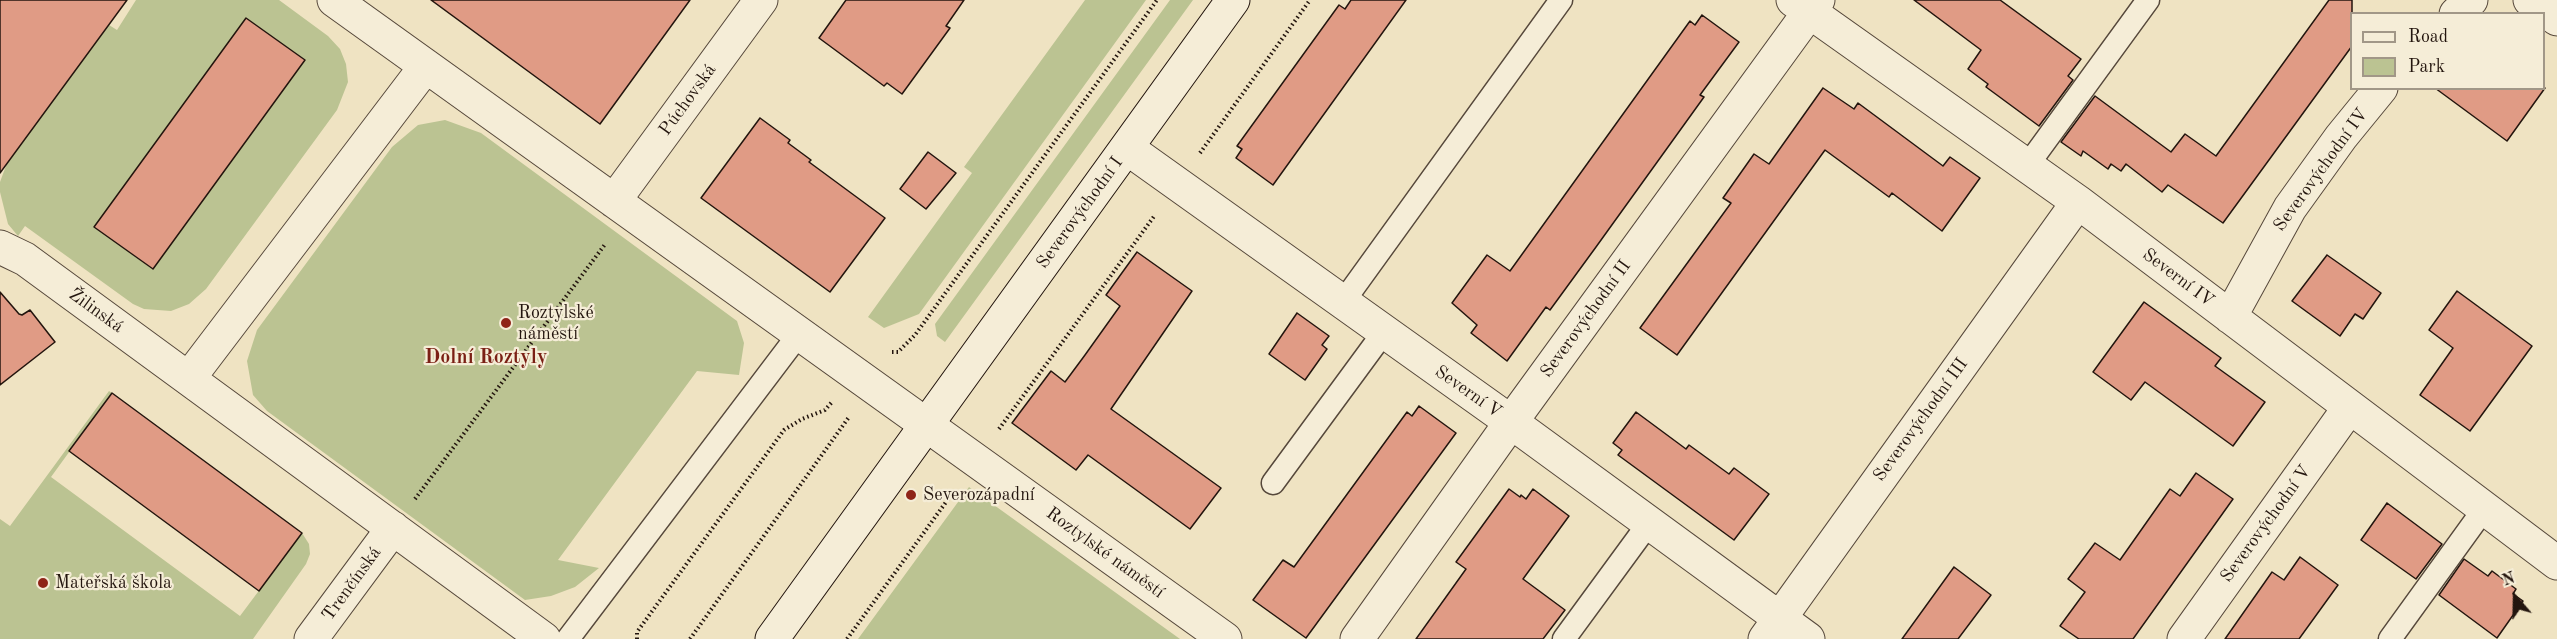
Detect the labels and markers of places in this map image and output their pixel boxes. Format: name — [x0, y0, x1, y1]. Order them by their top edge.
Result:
place label: Roztylské náměstí — [518, 302, 594, 344]
marker: Roztylské náměstí — [499, 316, 513, 330]
place label: Severozápadní — [923, 484, 1035, 506]
marker: Severozápadní — [904, 488, 918, 502]
place label: Mateřská škola — [55, 572, 172, 594]
marker: Mateřská škola — [36, 576, 50, 590]

